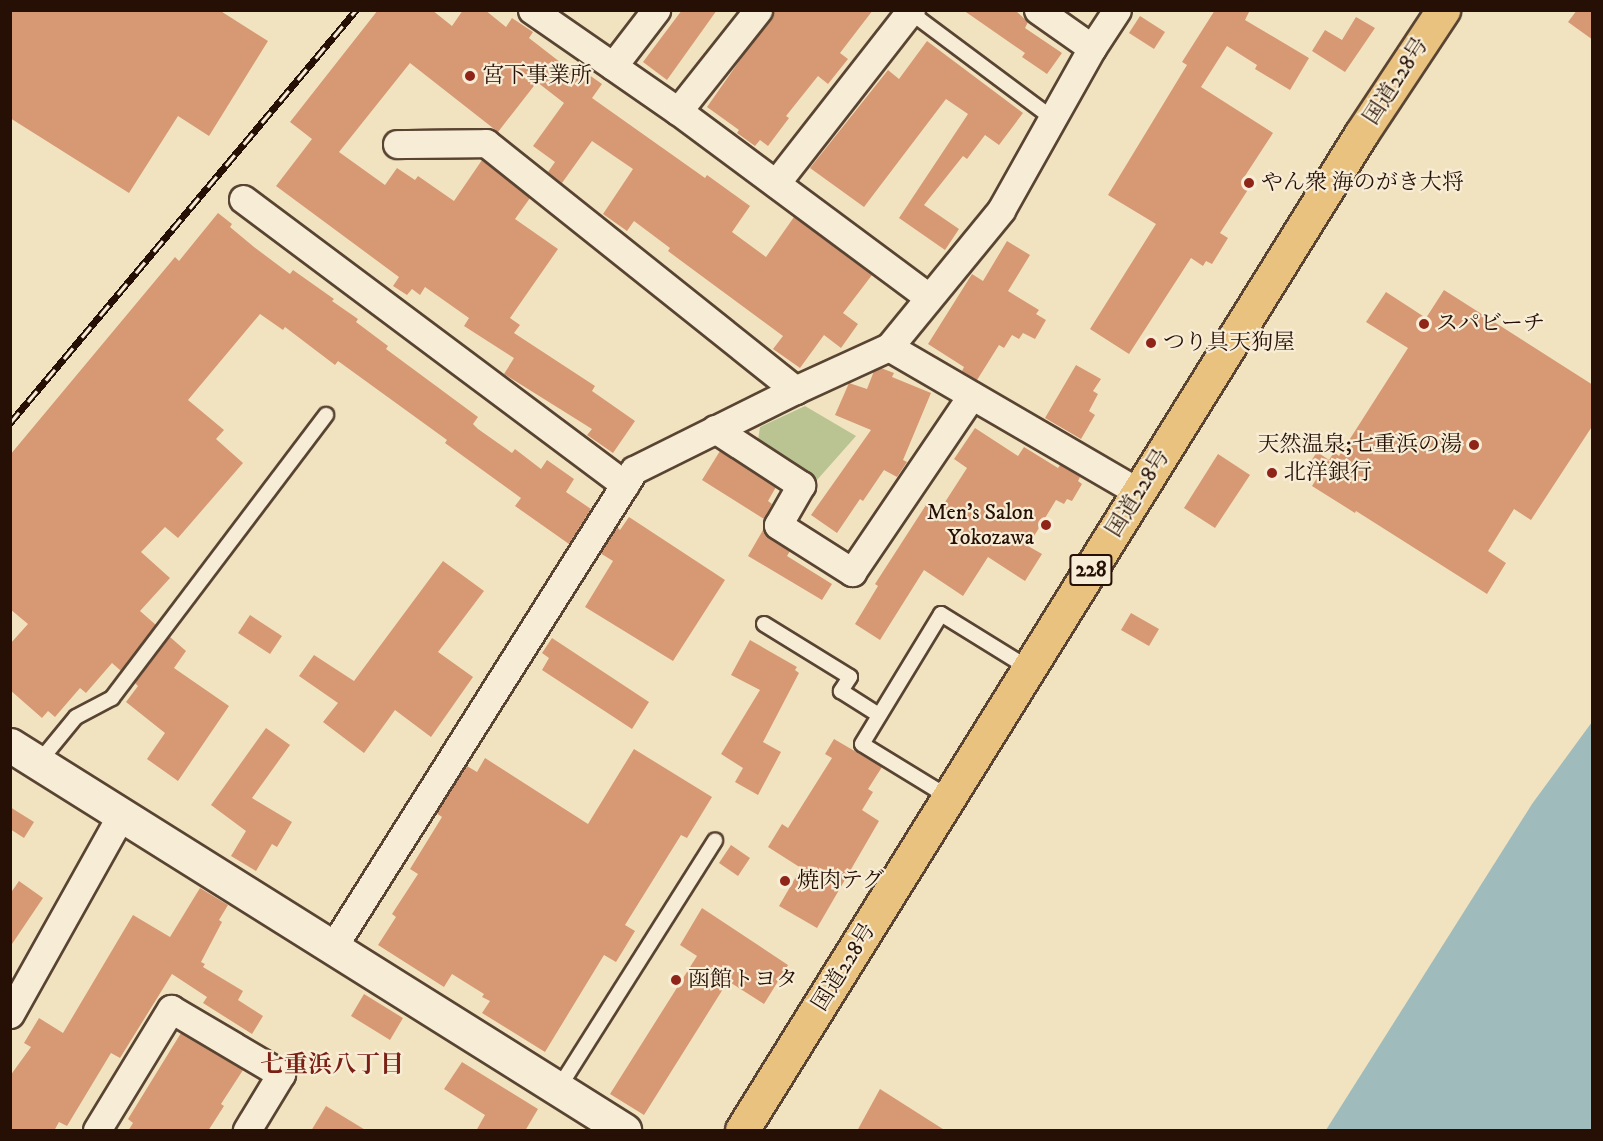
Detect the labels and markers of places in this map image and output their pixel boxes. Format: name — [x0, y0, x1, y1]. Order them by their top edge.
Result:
place label: 宮下事業所 — [482, 63, 592, 89]
marker: 宮下事業所 — [463, 69, 477, 83]
place label: やん衆 海のがき大将 — [1261, 170, 1464, 196]
marker: やん衆 海のがき大将 — [1242, 176, 1256, 190]
place label: スパビーチ — [1436, 311, 1545, 337]
marker: スパビーチ — [1417, 317, 1431, 331]
place label: つり具天狗屋 — [1163, 330, 1295, 356]
marker: つり具天狗屋 — [1144, 336, 1158, 350]
place label: 天然温泉;七重浜の湯 — [1258, 432, 1462, 458]
marker: 天然温泉;七重浜の湯 — [1467, 438, 1481, 452]
place label: 北洋銀行 — [1284, 460, 1372, 486]
marker: 北洋銀行 — [1265, 466, 1279, 480]
place label: Men's Salon Yokozawa — [927, 499, 1034, 550]
marker: Men's Salon Yokozawa — [1039, 518, 1053, 532]
place label: 焼肉テグ — [797, 868, 885, 894]
marker: 焼肉テグ — [778, 874, 792, 888]
place label: 函館トヨタ — [688, 967, 798, 993]
marker: 函館トヨタ — [669, 973, 683, 987]

